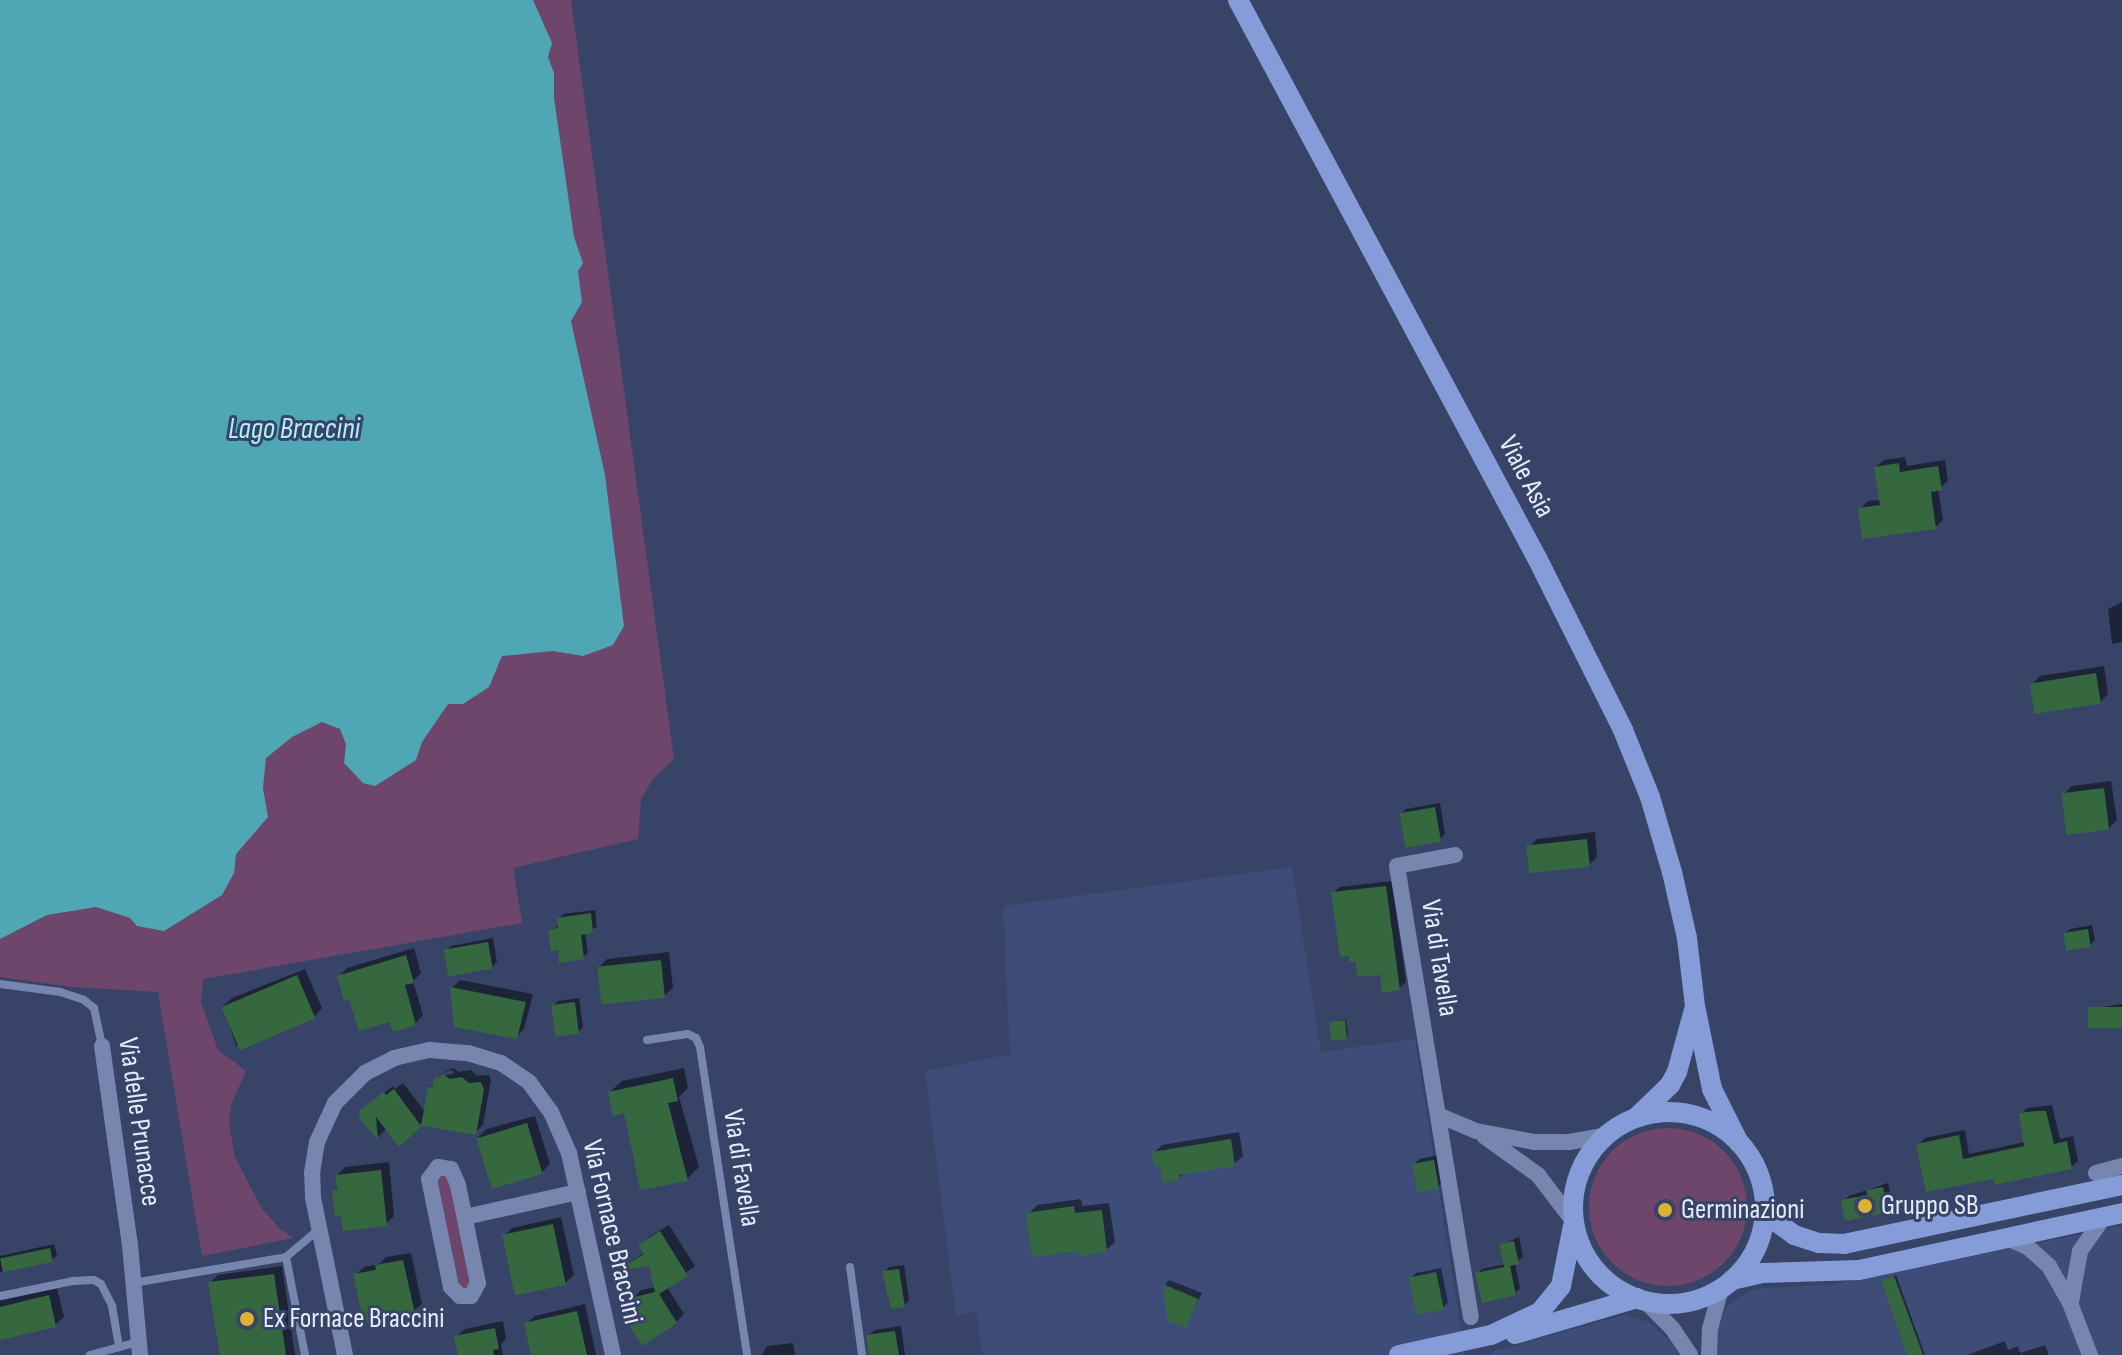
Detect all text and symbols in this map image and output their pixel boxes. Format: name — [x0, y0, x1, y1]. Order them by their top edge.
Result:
water label: Lago Braccini — [228, 411, 360, 447]
street label: Viale Asia — [1491, 430, 1561, 524]
street label: Via di Tavella — [1413, 897, 1465, 1019]
street label: Via delle Prunacce — [111, 1036, 167, 1208]
street label: Via di Favella — [715, 1107, 767, 1229]
street label: Via Fornace Braccini — [574, 1137, 650, 1327]
place label: Gruppo SB — [1881, 1189, 1978, 1223]
place label: Germinazioni — [1681, 1193, 1804, 1227]
marker: Gruppo SB — [1856, 1197, 1874, 1215]
marker: Germinazioni — [1656, 1201, 1674, 1219]
place label: Ex Fornace Braccini — [263, 1302, 444, 1336]
marker: Ex Fornace Braccini — [238, 1310, 256, 1328]

